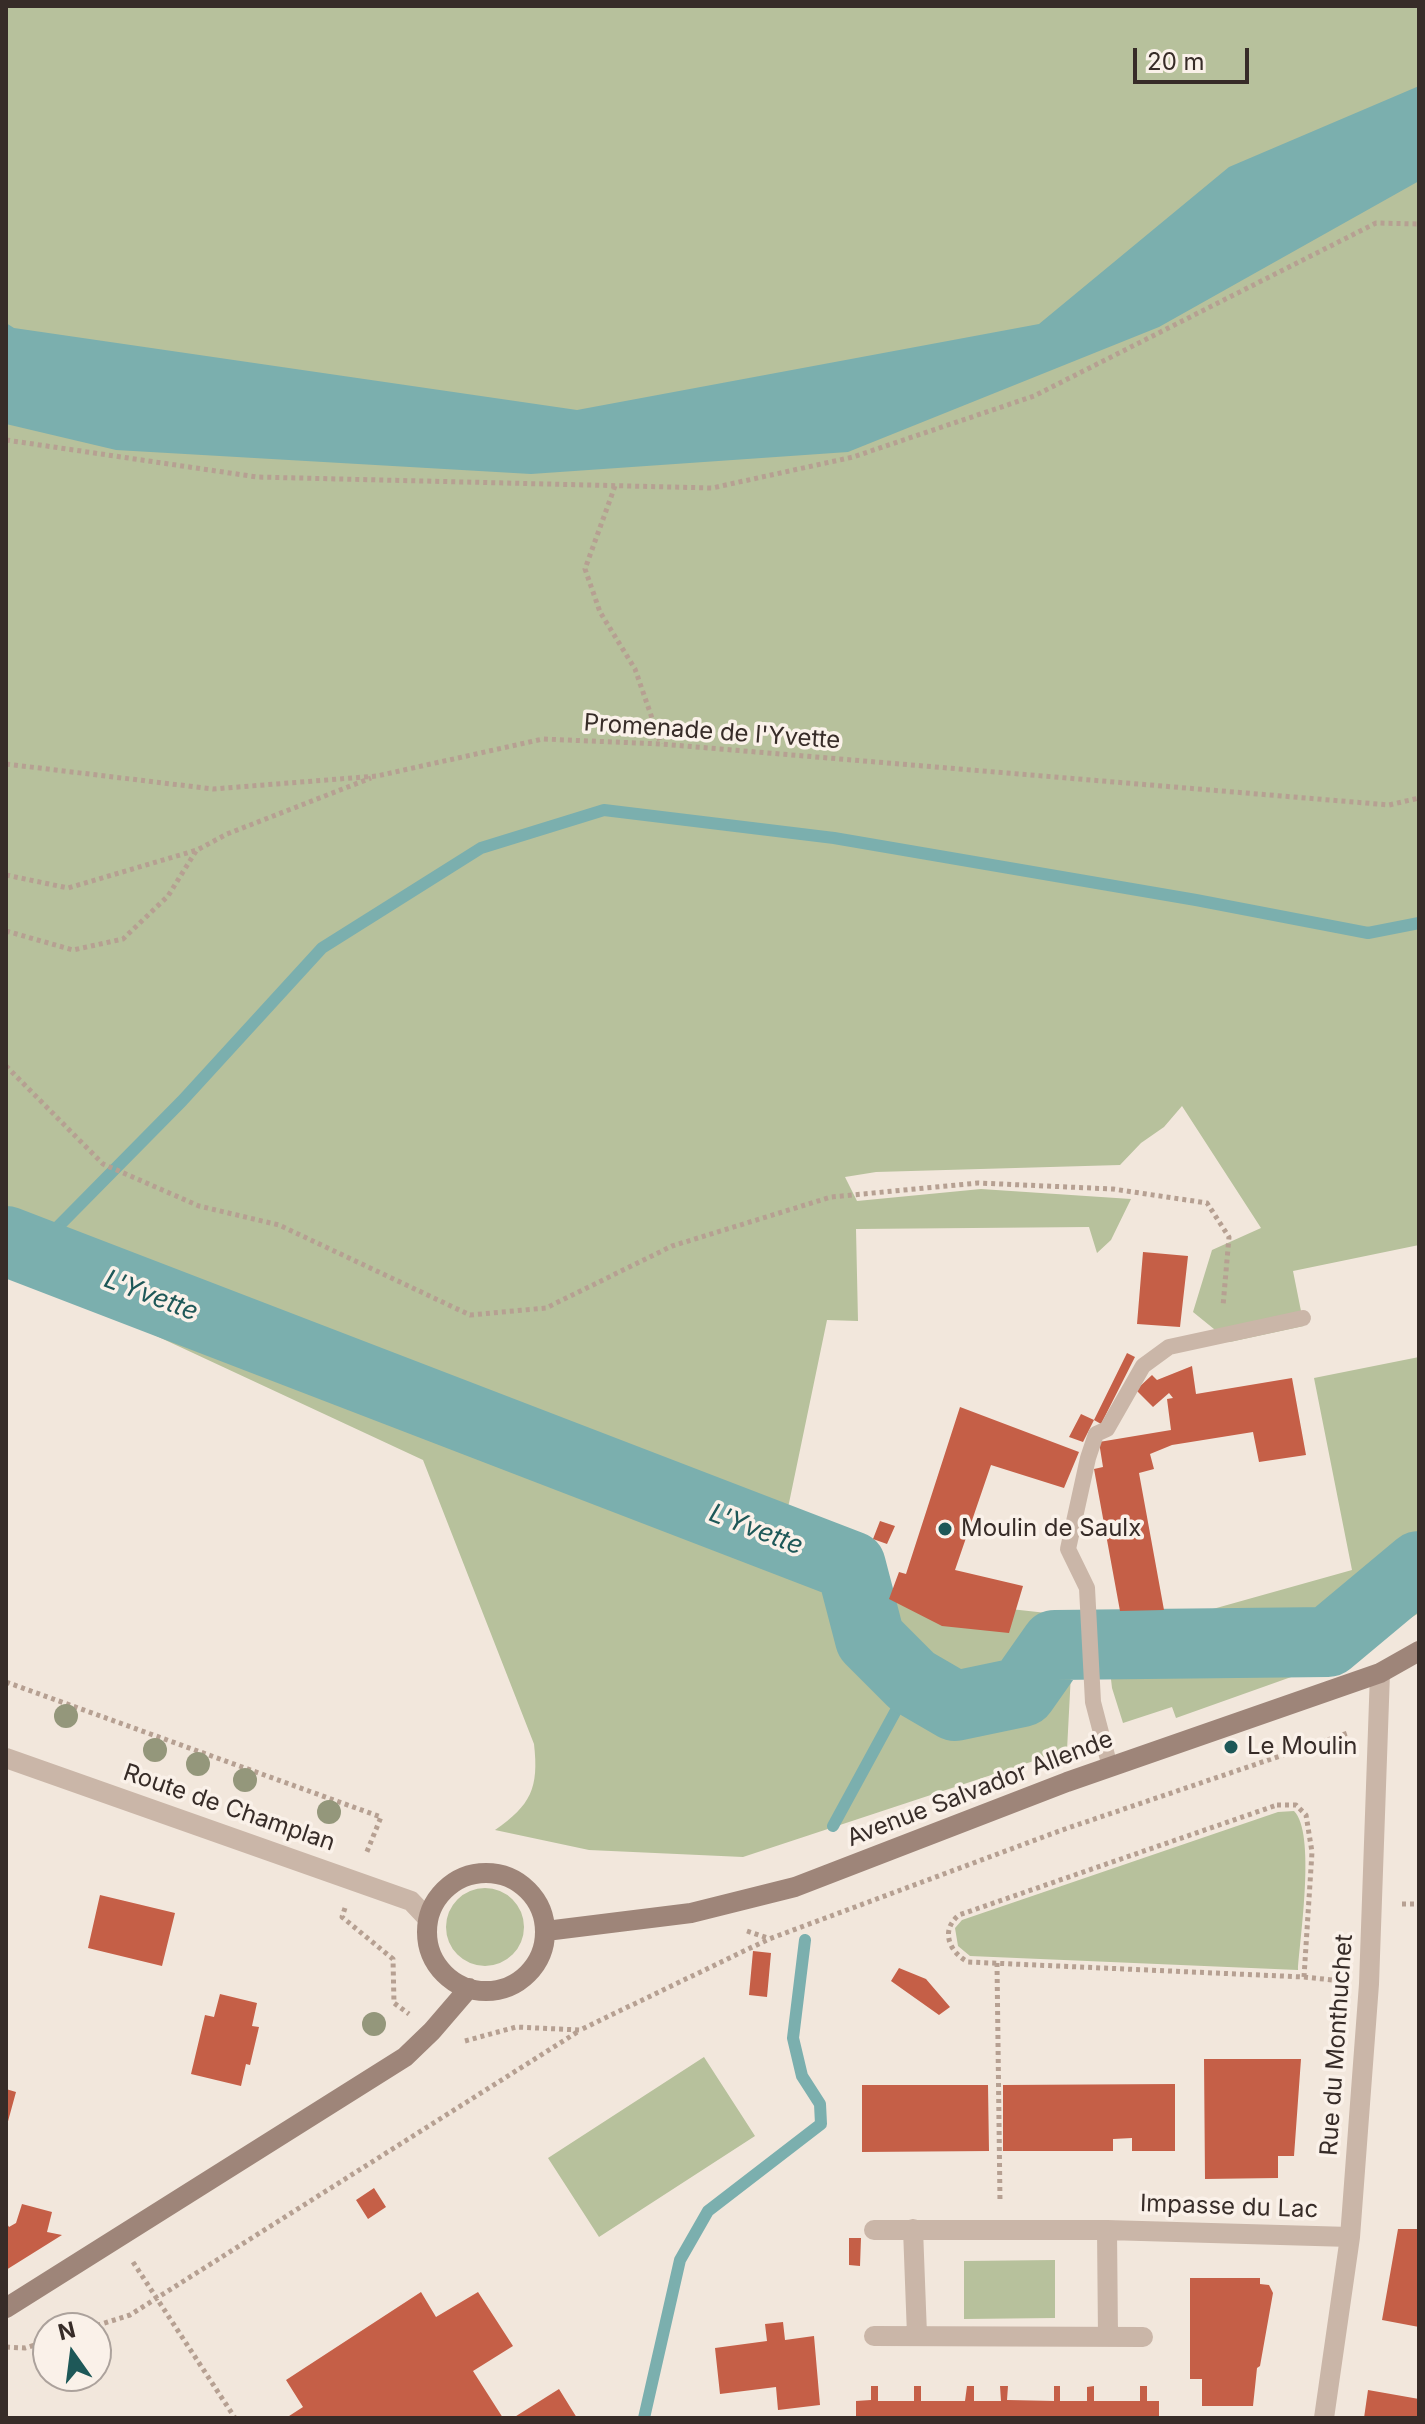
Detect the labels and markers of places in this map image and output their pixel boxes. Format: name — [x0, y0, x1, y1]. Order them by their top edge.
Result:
place label: Moulin de Saulx — [961, 1515, 1141, 1543]
marker: Moulin de Saulx — [936, 1520, 954, 1538]
place label: Le Moulin — [1247, 1733, 1357, 1761]
marker: Le Moulin — [1222, 1738, 1240, 1756]

